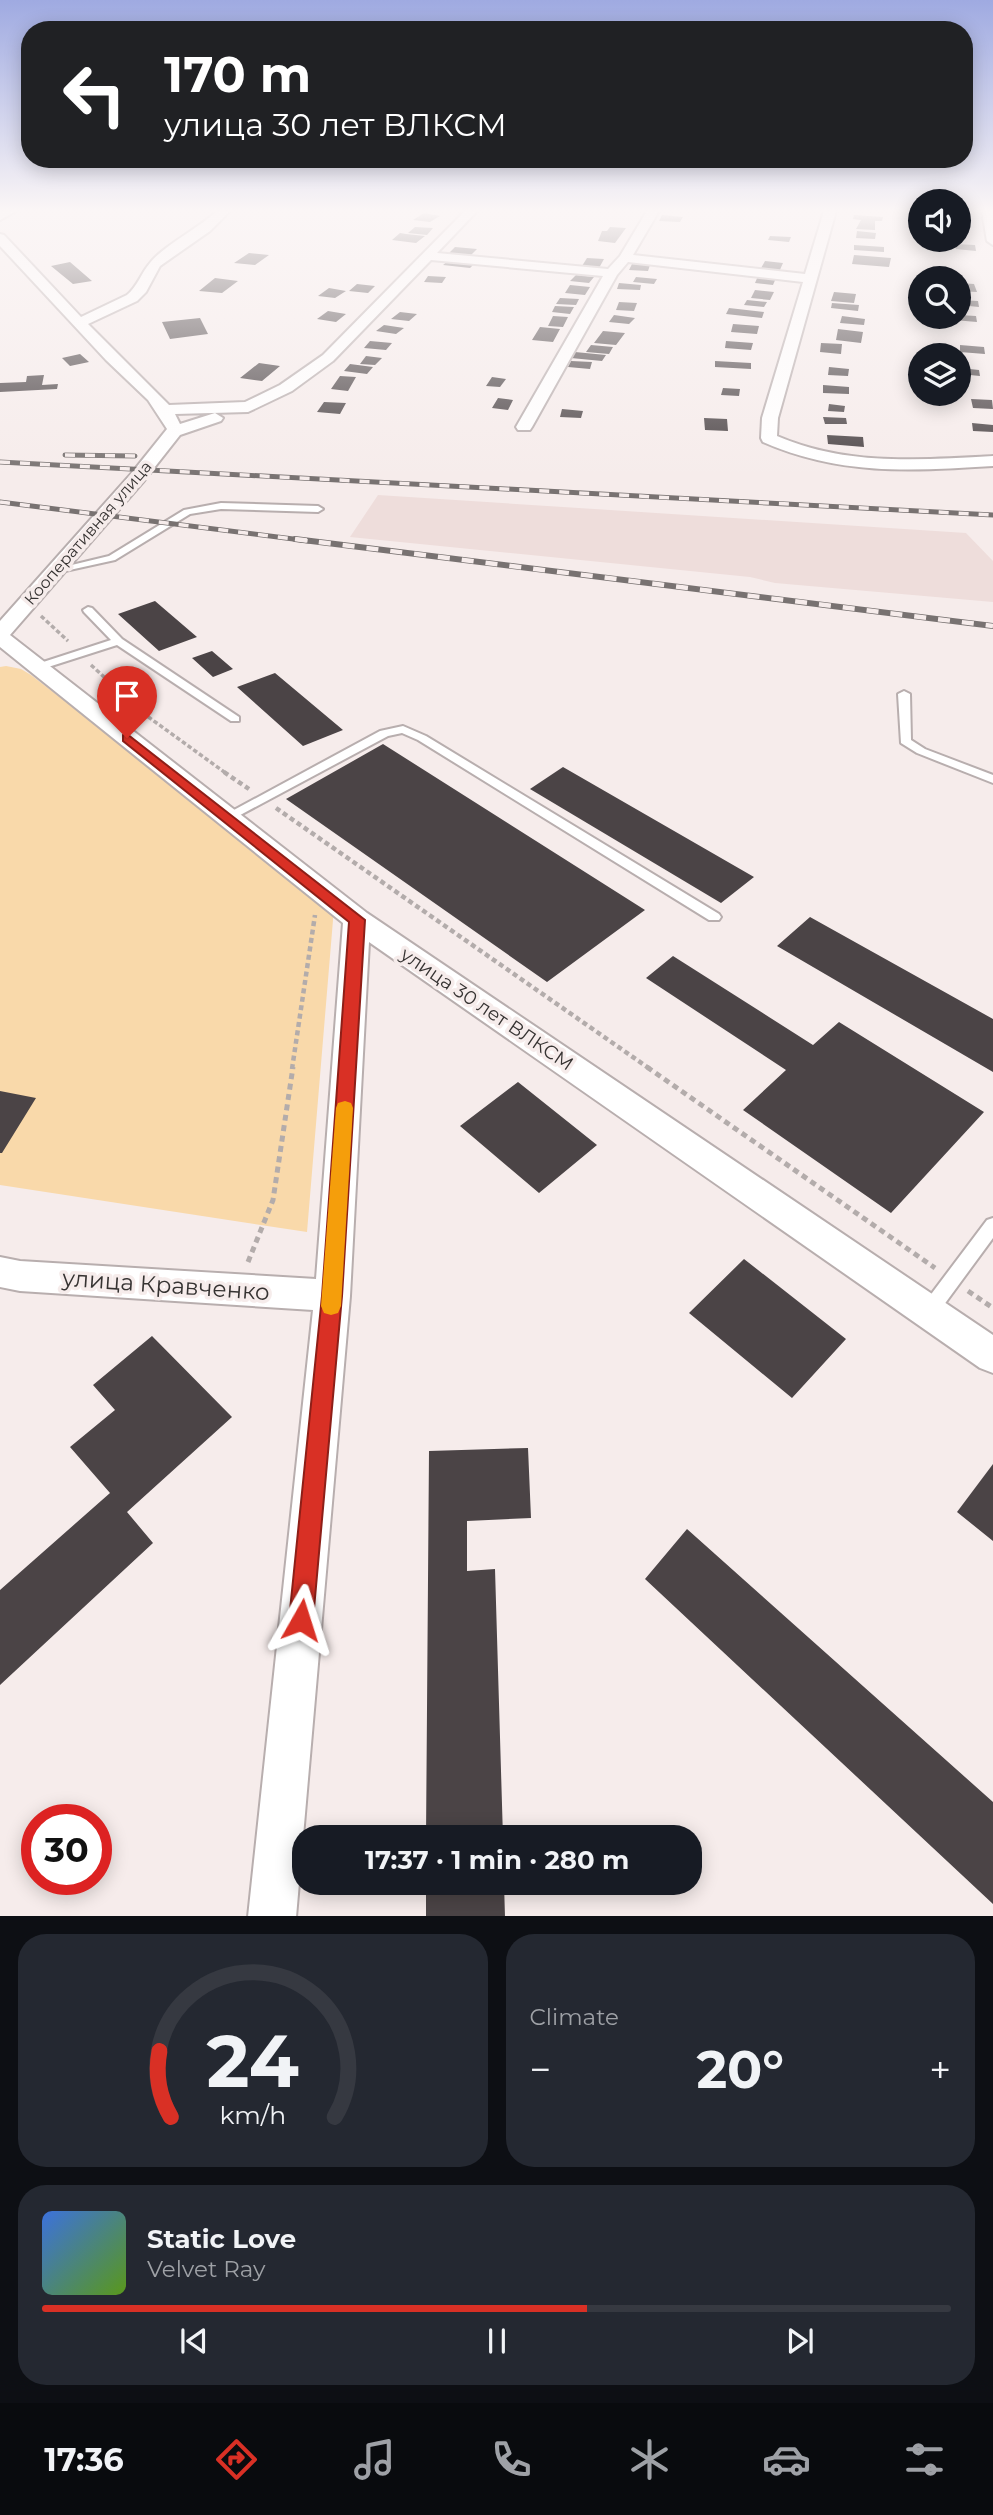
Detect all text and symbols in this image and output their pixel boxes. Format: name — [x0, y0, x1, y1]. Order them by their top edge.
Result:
text: 170 m — [164, 45, 311, 104]
icon: left — [49, 49, 140, 140]
text: улица 30 лет ВЛКСМ — [164, 105, 507, 144]
map controls — [908, 189, 971, 406]
button: sound — [908, 189, 971, 252]
button: search — [908, 266, 971, 329]
button: layers — [908, 343, 971, 406]
street label: Кооперативная улица — [20, 457, 156, 609]
pin — [97, 666, 157, 738]
icon: arrive — [108, 677, 146, 715]
street label: улица 30 лет ВЛКСМ — [395, 942, 578, 1075]
street label: улица Кравченко — [60, 1264, 271, 1306]
position arrow — [264, 1583, 338, 1657]
speed limit sign: 30 — [21, 1804, 112, 1895]
text: 17:37 · 1 min · 280 m — [365, 1844, 629, 1876]
text: Climate — [530, 2003, 619, 2031]
text: 24 — [207, 2017, 299, 2105]
text: 20° — [696, 2038, 784, 2101]
text: − — [530, 2046, 551, 2093]
text: + — [929, 2046, 951, 2093]
text: km/h — [219, 2099, 286, 2129]
text: Static Love — [147, 2223, 296, 2255]
text: Velvet Ray — [147, 2255, 265, 2283]
icon: previous — [175, 2322, 213, 2360]
icon: pause — [478, 2322, 516, 2360]
icon: next — [781, 2322, 819, 2360]
icon: directions — [212, 2435, 261, 2484]
icon: music — [350, 2435, 399, 2484]
icon: phone — [487, 2435, 536, 2484]
icon: climate — [625, 2435, 674, 2484]
icon: car — [762, 2435, 811, 2484]
icon: filters — [900, 2435, 949, 2484]
text: 17:36 — [44, 2440, 124, 2479]

